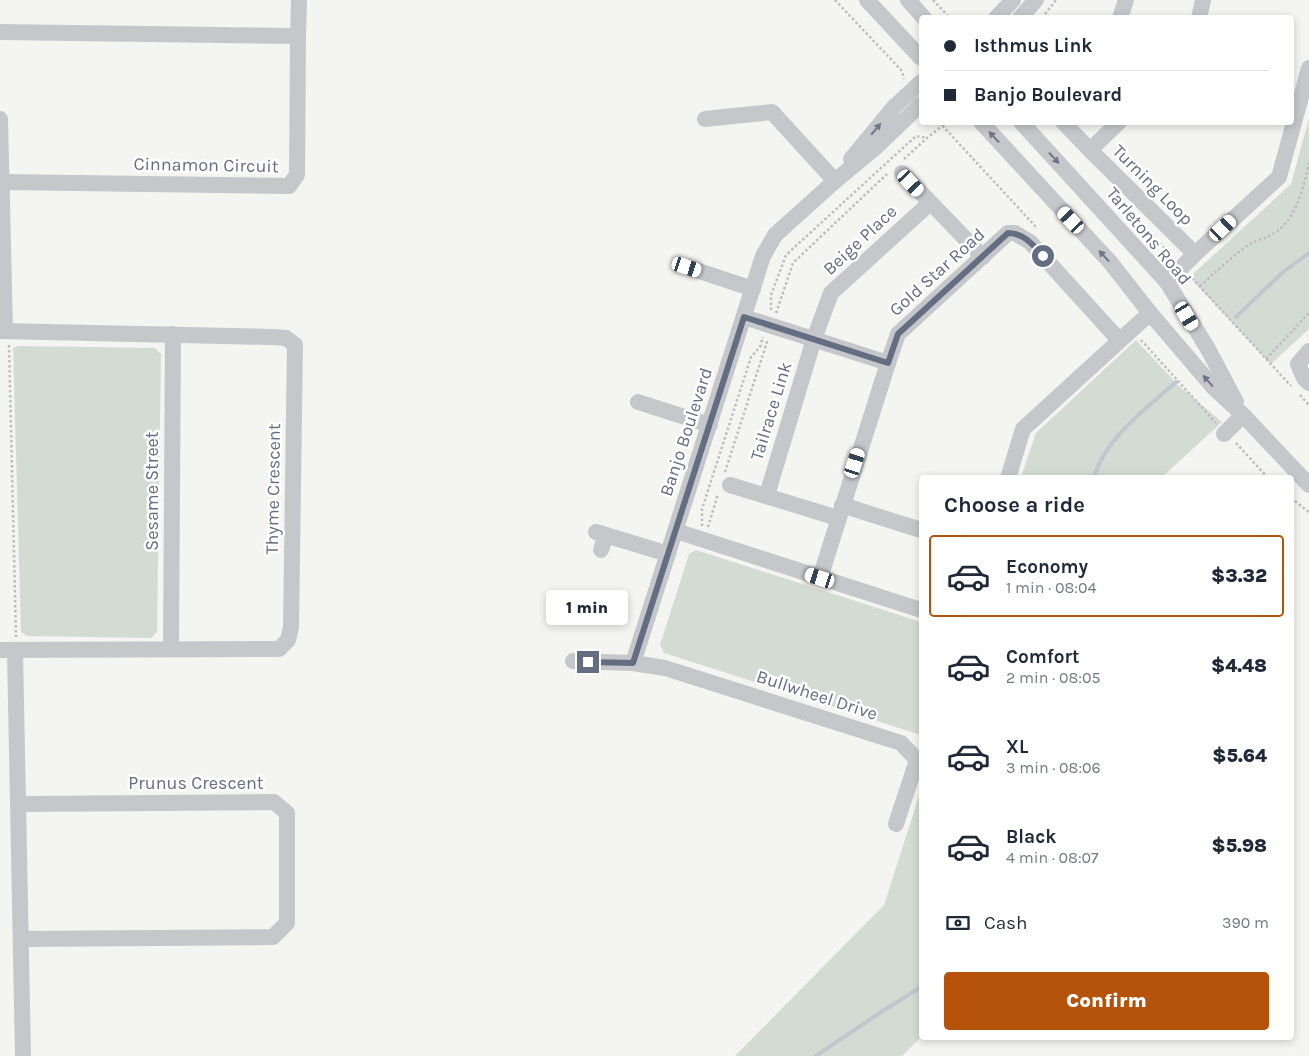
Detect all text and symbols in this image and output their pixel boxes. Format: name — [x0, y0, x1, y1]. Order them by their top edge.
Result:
text: Isthmus Link — [974, 35, 1093, 57]
text: Banjo Boulevard — [974, 84, 1122, 106]
one-way arrow — [870, 122, 881, 135]
one-way arrow — [988, 131, 1000, 143]
street label: Turning Loop — [1108, 140, 1198, 230]
one-way arrow — [1048, 152, 1060, 164]
street label: Cinnamon Circuit — [133, 153, 279, 177]
car — [895, 167, 926, 199]
street label: Tarletons Road — [1102, 183, 1196, 289]
street label: Beige Place — [819, 200, 901, 280]
car — [1055, 204, 1086, 236]
car — [1206, 212, 1239, 244]
street label: Gold Star Road — [885, 223, 989, 321]
route start — [1032, 245, 1054, 267]
one-way arrow — [1098, 251, 1110, 263]
car — [670, 255, 703, 279]
car — [1172, 299, 1201, 333]
street label: Tailrace Link — [746, 359, 796, 463]
street label: Banjo Boulevard — [655, 365, 717, 499]
one-way arrow — [1202, 376, 1214, 388]
street label: Thyme Crescent — [261, 423, 285, 555]
street label: Sesame Street — [141, 431, 163, 551]
car — [843, 446, 866, 480]
text: Choose a ride — [944, 492, 1085, 518]
icon: car — [946, 554, 991, 599]
text: Economy — [1006, 556, 1088, 578]
text: $3.32 — [1211, 565, 1267, 587]
car — [803, 566, 836, 590]
text: 1 min · 08:04 — [1006, 578, 1096, 597]
callout: 1 min — [547, 590, 629, 624]
text: 1 min — [566, 598, 608, 617]
icon: car — [946, 644, 991, 689]
text: Comfort — [1006, 646, 1080, 668]
route end — [577, 651, 599, 673]
text: $4.48 — [1211, 655, 1267, 677]
street label: Bullwheel Drive — [754, 665, 880, 725]
text: 2 min · 08:05 — [1006, 668, 1100, 687]
icon: car — [946, 734, 991, 779]
text: XL — [1006, 736, 1028, 758]
text: $5.64 — [1212, 745, 1267, 767]
text: 3 min · 08:06 — [1006, 758, 1101, 777]
street label: Prunus Crescent — [128, 772, 264, 794]
icon: car — [946, 824, 991, 869]
text: Black — [1006, 826, 1057, 848]
text: $5.98 — [1211, 835, 1267, 857]
text: 4 min · 08:07 — [1006, 848, 1099, 867]
icon: cash — [944, 909, 972, 937]
text: Cash — [984, 912, 1028, 934]
text: 390 m — [1222, 913, 1269, 932]
button: Confirm — [944, 972, 1269, 1030]

